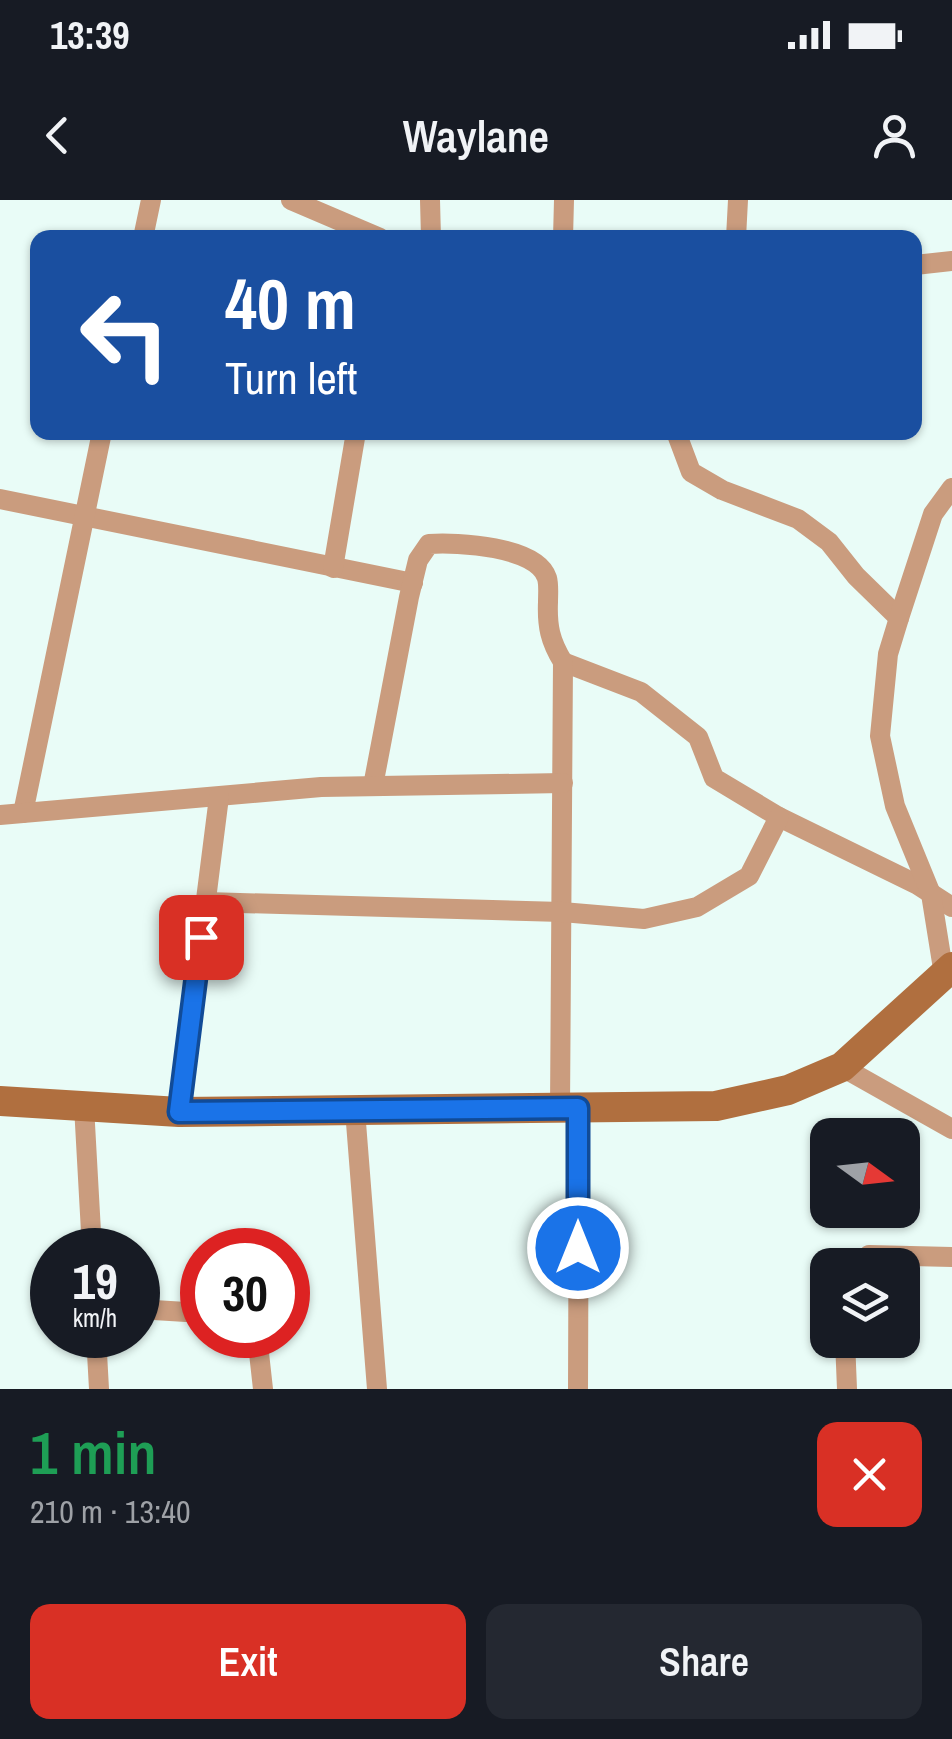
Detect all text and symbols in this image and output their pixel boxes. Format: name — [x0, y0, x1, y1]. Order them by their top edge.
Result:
text: 13:39 — [50, 10, 130, 61]
text: Waylane — [403, 105, 549, 166]
icon: back — [30, 108, 85, 163]
icon: person — [867, 108, 922, 163]
text: 40 m — [225, 257, 356, 351]
icon: left — [60, 270, 190, 400]
text: Turn left — [225, 347, 357, 408]
pin — [159, 895, 244, 980]
icon: arrive — [174, 910, 229, 965]
north arrow — [810, 1118, 920, 1228]
map controls — [810, 1118, 920, 1358]
position arrow — [526, 1196, 630, 1300]
speed limit sign: 30 — [180, 1228, 310, 1358]
text: 19 — [72, 1247, 118, 1315]
button: layers — [810, 1248, 920, 1358]
text: km/h — [73, 1301, 117, 1335]
text: 1 min — [30, 1412, 157, 1493]
button: close — [817, 1422, 922, 1527]
text: 210 m · 13:40 — [30, 1490, 190, 1533]
button: Exit — [30, 1604, 466, 1719]
button: Share — [486, 1604, 922, 1719]

